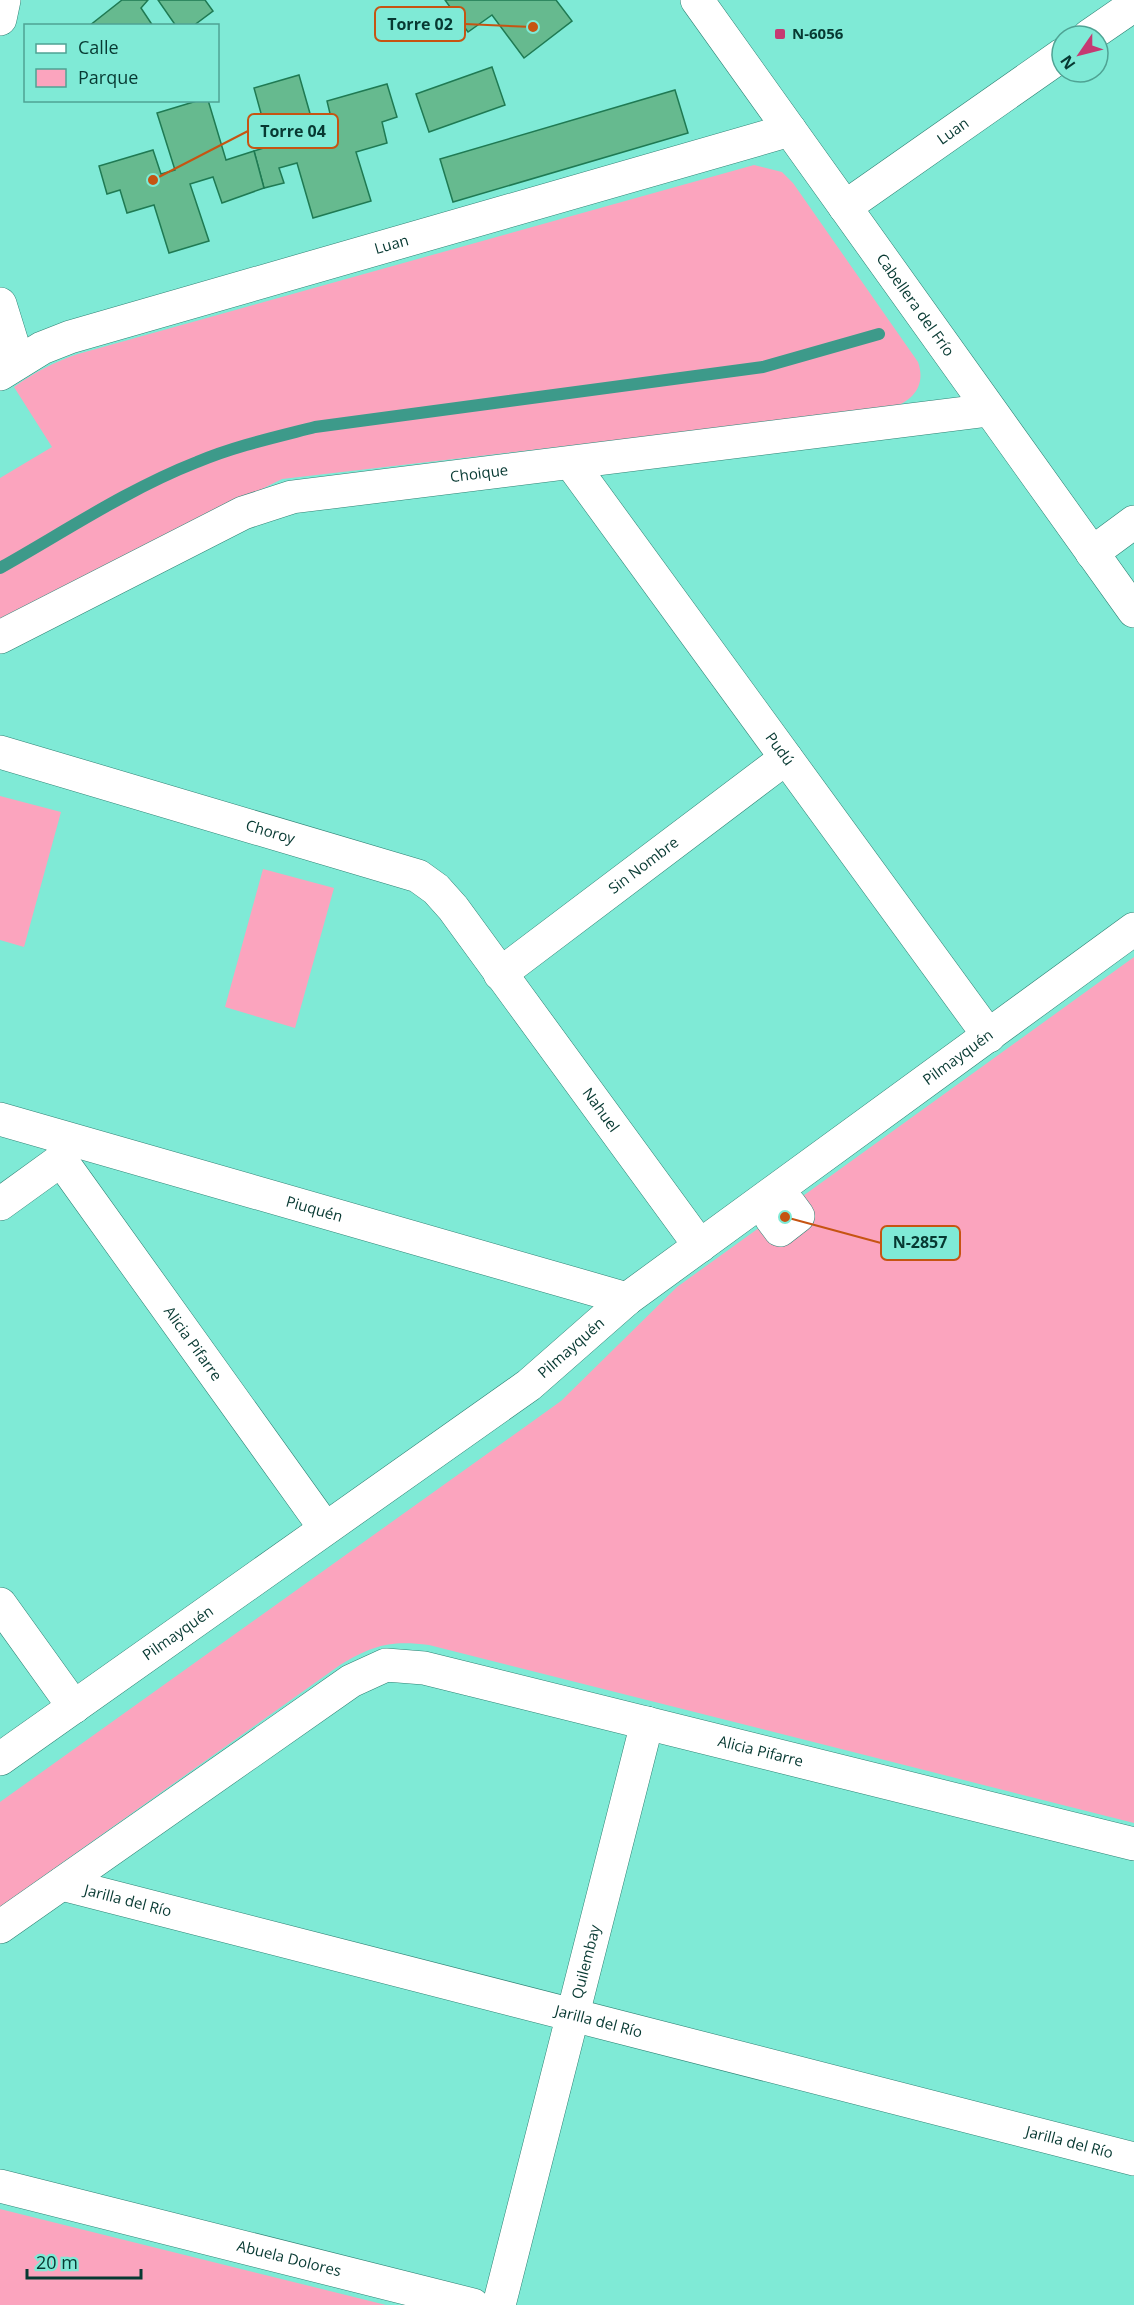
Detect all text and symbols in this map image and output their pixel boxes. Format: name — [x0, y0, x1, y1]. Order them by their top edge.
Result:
callout: Torre 02 — [375, 7, 465, 41]
text: Torre 02 — [387, 13, 453, 35]
place label: N-6056 — [792, 23, 844, 43]
legend — [24, 24, 219, 102]
north arrow — [1050, 24, 1110, 84]
marker: N-6056 — [773, 27, 787, 41]
text: Calle — [78, 35, 119, 59]
text: N — [1055, 51, 1080, 74]
text: Parque — [78, 65, 138, 89]
street label: Luan — [933, 112, 972, 149]
callout: Torre 04 — [248, 114, 338, 148]
text: Torre 04 — [260, 120, 326, 142]
street label: Luan — [372, 229, 411, 258]
street label: Cabellera del Frío — [872, 249, 960, 360]
street label: Choique — [449, 459, 509, 486]
street label: Pudú — [762, 728, 799, 769]
street label: Choroy — [244, 814, 298, 848]
street label: Sin Nombre — [604, 832, 682, 898]
street label: Pilmayquén — [918, 1024, 997, 1089]
street label: Nahuel — [579, 1083, 624, 1136]
street label: Piuquén — [284, 1191, 345, 1226]
callout: N-2857 — [881, 1226, 960, 1260]
text: N-2857 — [893, 1231, 947, 1253]
street label: Alicia Pifarre — [160, 1302, 227, 1384]
street label: Pilmayquén — [533, 1313, 608, 1382]
street label: Pilmayquén — [138, 1600, 217, 1664]
street label: Alicia Pifarre — [716, 1730, 806, 1771]
street label: Jarilla del Río — [80, 1879, 174, 1921]
street label: Quilembay — [566, 1922, 604, 2001]
street label: Jarilla del Río — [551, 1999, 645, 2042]
street label: Jarilla del Río — [1022, 2120, 1115, 2162]
street label: Abuela Dolores — [235, 2235, 343, 2280]
scale bar — [27, 2242, 141, 2280]
text: 20 m — [36, 2250, 78, 2274]

